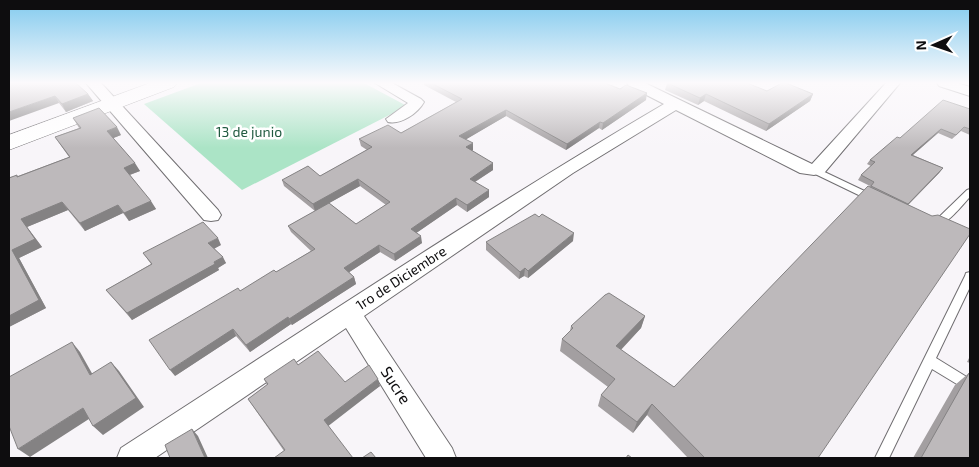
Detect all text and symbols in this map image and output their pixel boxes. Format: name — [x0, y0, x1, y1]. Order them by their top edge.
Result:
north arrow — [909, 20, 959, 70]
text: N — [912, 40, 929, 51]
park label: 13 de junio — [216, 123, 282, 140]
street label: 1ro de Diciembre — [352, 242, 449, 313]
street label: Sucre — [377, 362, 415, 407]

